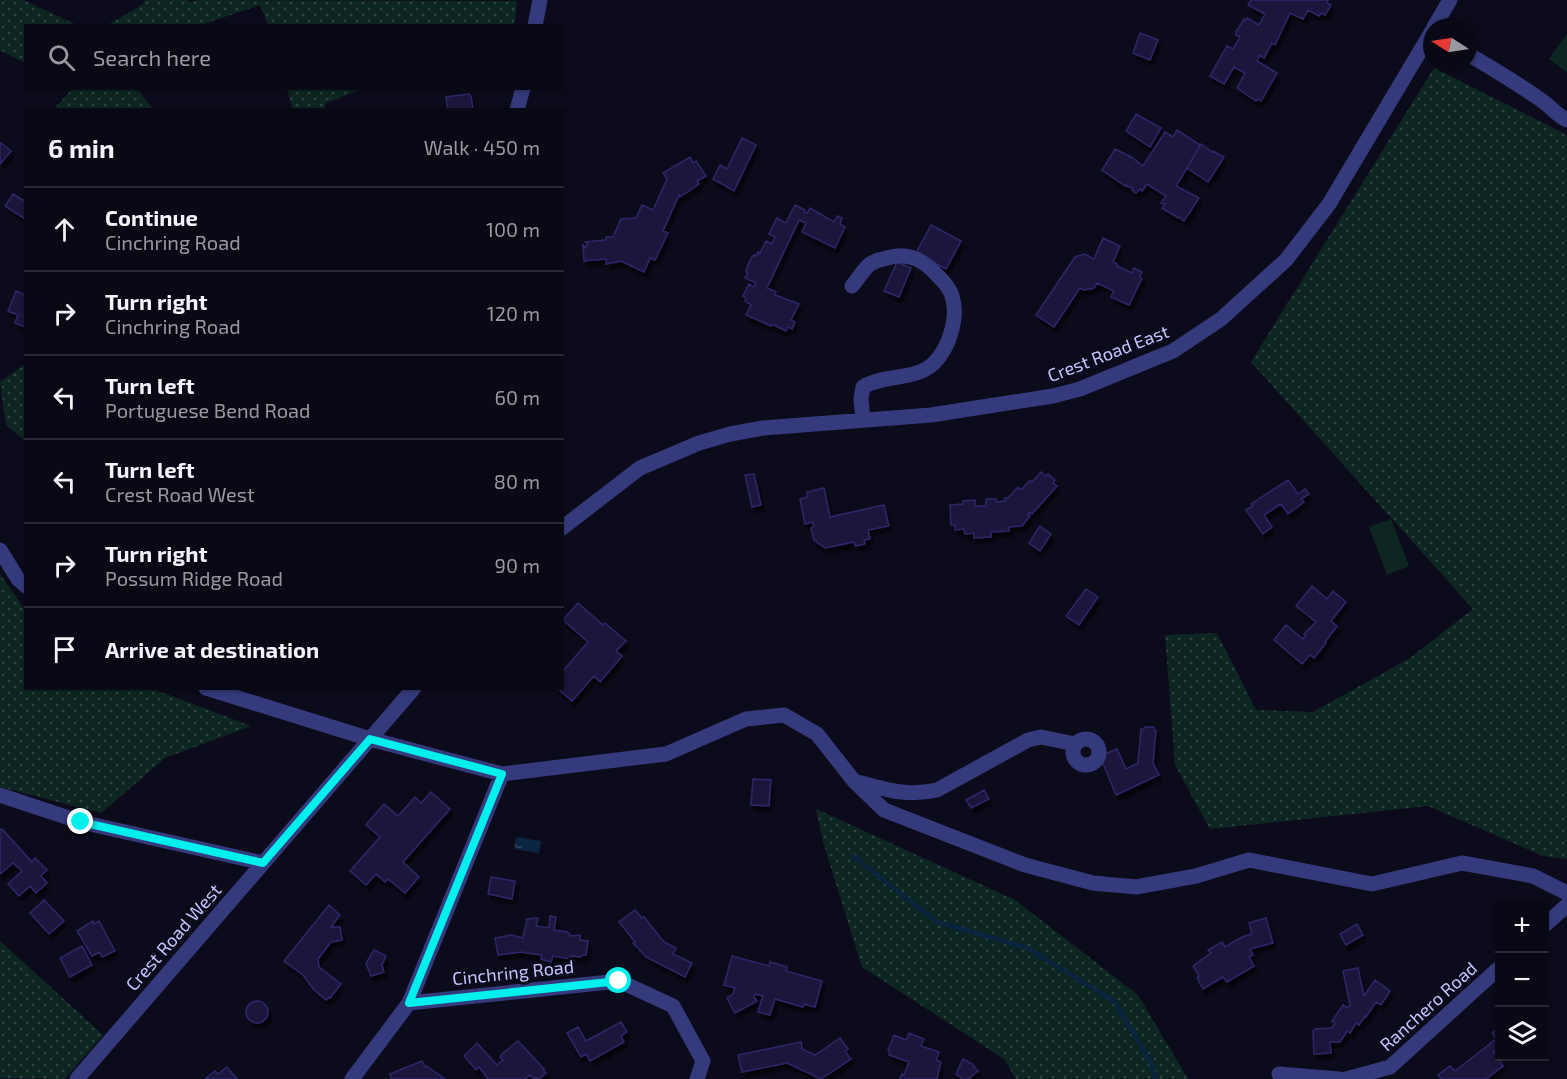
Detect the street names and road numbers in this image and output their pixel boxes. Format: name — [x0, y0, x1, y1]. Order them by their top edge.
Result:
street label: Crest Road East — [1044, 320, 1172, 386]
street label: Crest Road West — [121, 879, 226, 995]
street label: Cinchring Road — [451, 955, 575, 989]
street label: Ranchero Road — [1375, 957, 1481, 1055]

